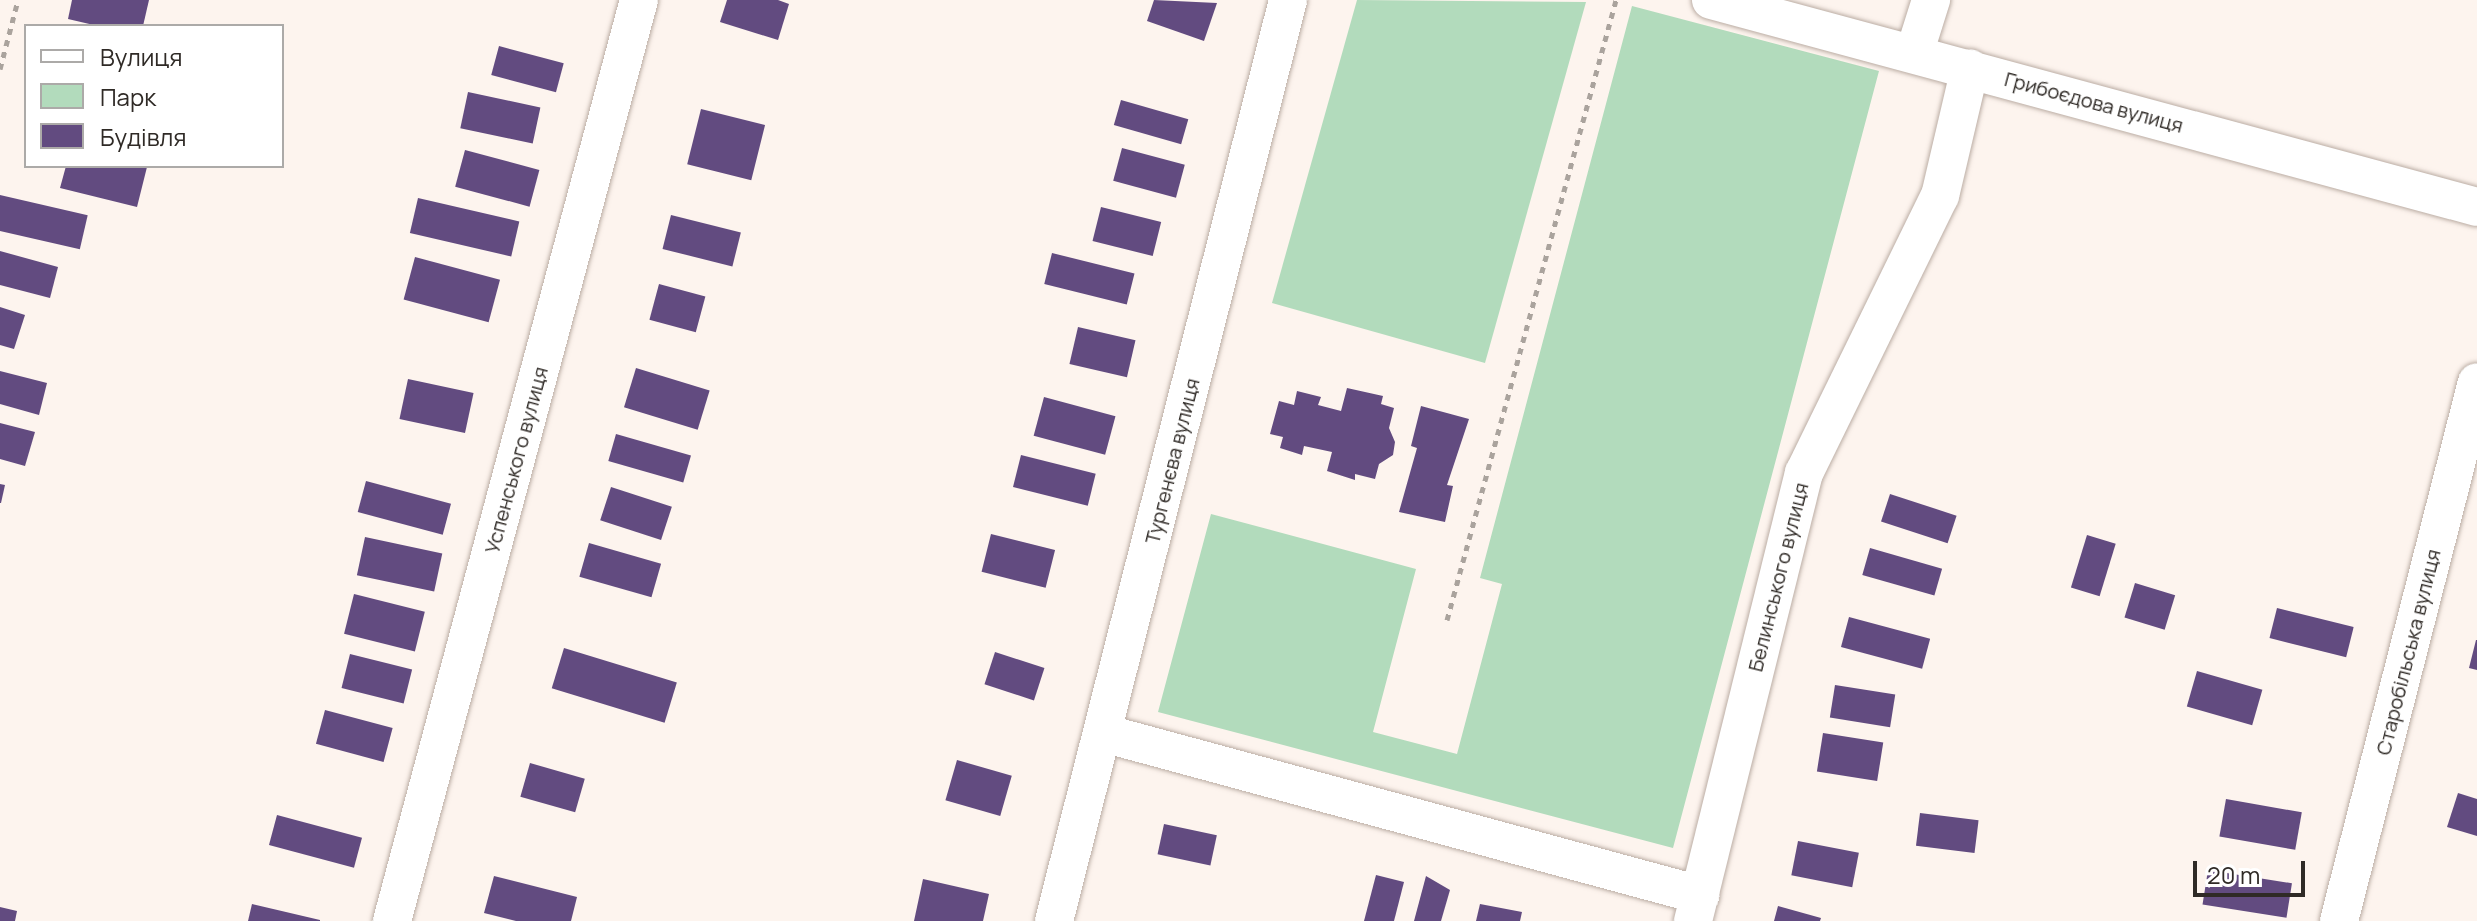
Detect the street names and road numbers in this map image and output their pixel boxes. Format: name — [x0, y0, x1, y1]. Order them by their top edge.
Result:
street label: Грибоєдова вулиця — [2002, 67, 2186, 137]
street label: Успенського вулиця — [480, 364, 552, 556]
street label: Тургенєва вулиця — [1140, 376, 1204, 546]
street label: Белинського вулиця — [1743, 480, 1813, 674]
street label: Старобільська вулиця — [2371, 547, 2445, 757]

